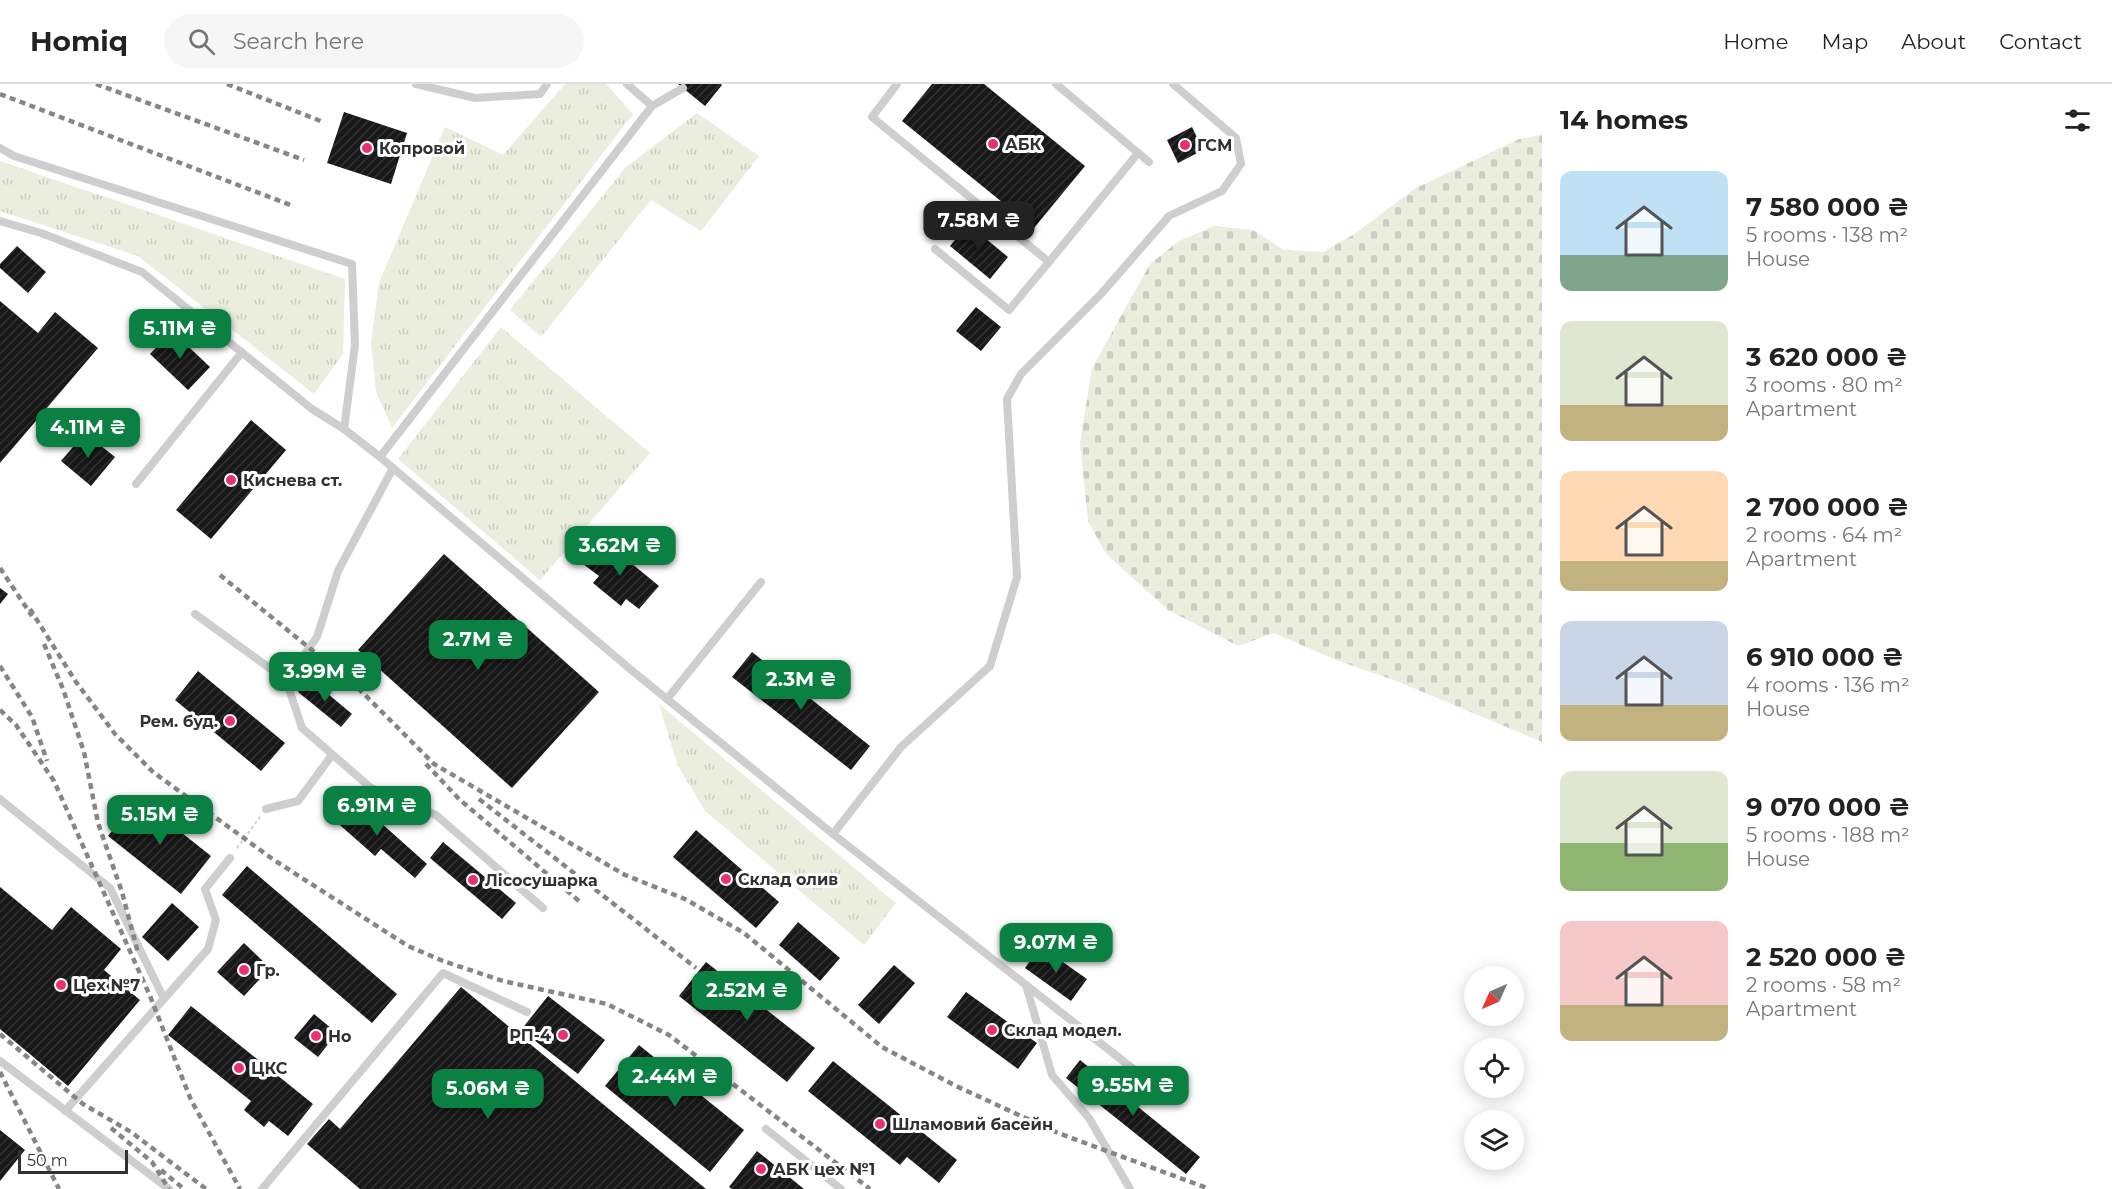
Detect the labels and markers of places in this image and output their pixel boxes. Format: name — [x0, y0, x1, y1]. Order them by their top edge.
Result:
place label: АБК — [1005, 135, 1042, 154]
place label: ГСМ — [1197, 136, 1232, 155]
marker: АБК — [986, 137, 1000, 151]
marker: ГСМ — [1178, 138, 1192, 152]
place label: Копровой — [379, 139, 465, 158]
marker: Копровой — [360, 141, 374, 155]
pin: 7.58M ₴ — [924, 201, 1034, 252]
pin: 5.11M ₴ — [125, 309, 235, 360]
pin: 4.11M ₴ — [33, 408, 143, 459]
place label: Киснева ст. — [243, 471, 342, 490]
marker: Киснева ст. — [224, 473, 238, 487]
pin: 3.62M ₴ — [565, 526, 675, 577]
pin: 2.7M ₴ — [429, 620, 527, 671]
pin: 3.99M ₴ — [270, 652, 380, 703]
pin: 2.3M ₴ — [752, 660, 850, 711]
place label: Рем. буд. — [139, 712, 218, 731]
marker: Рем. буд. — [223, 714, 237, 728]
pin: 6.91M ₴ — [322, 786, 432, 837]
pin: 5.15M ₴ — [105, 795, 215, 846]
place label: Склад олив — [738, 870, 838, 889]
place label: Лісосушарка — [485, 871, 598, 890]
marker: Склад олив — [719, 872, 733, 886]
marker: Лісосушарка — [466, 873, 480, 887]
pin: 9.07M ₴ — [1001, 923, 1111, 974]
place label: Гр. — [256, 961, 280, 980]
marker: Гр. — [237, 963, 251, 977]
pin: 2.52M ₴ — [692, 971, 802, 1022]
place label: Цех №7 — [73, 976, 140, 995]
marker: Цех №7 — [54, 978, 68, 992]
place label: Склад модел. — [1004, 1021, 1122, 1040]
marker: Склад модел. — [985, 1023, 999, 1037]
place label: РП-4 — [509, 1026, 551, 1045]
place label: Но — [328, 1027, 352, 1046]
marker: РП-4 — [556, 1028, 570, 1042]
marker: Но — [309, 1029, 323, 1043]
pin: 2.44M ₴ — [620, 1057, 730, 1108]
place label: ЦКС — [251, 1059, 288, 1078]
marker: ЦКС — [232, 1061, 246, 1075]
pin: 9.55M ₴ — [1078, 1066, 1188, 1117]
pin: 5.06M ₴ — [433, 1069, 543, 1120]
place label: Шламовий басейн — [892, 1115, 1053, 1134]
marker: Шламовий басейн — [873, 1117, 887, 1131]
place label: АБК цех №1 — [773, 1160, 875, 1179]
marker: АБК цех №1 — [754, 1162, 768, 1176]

